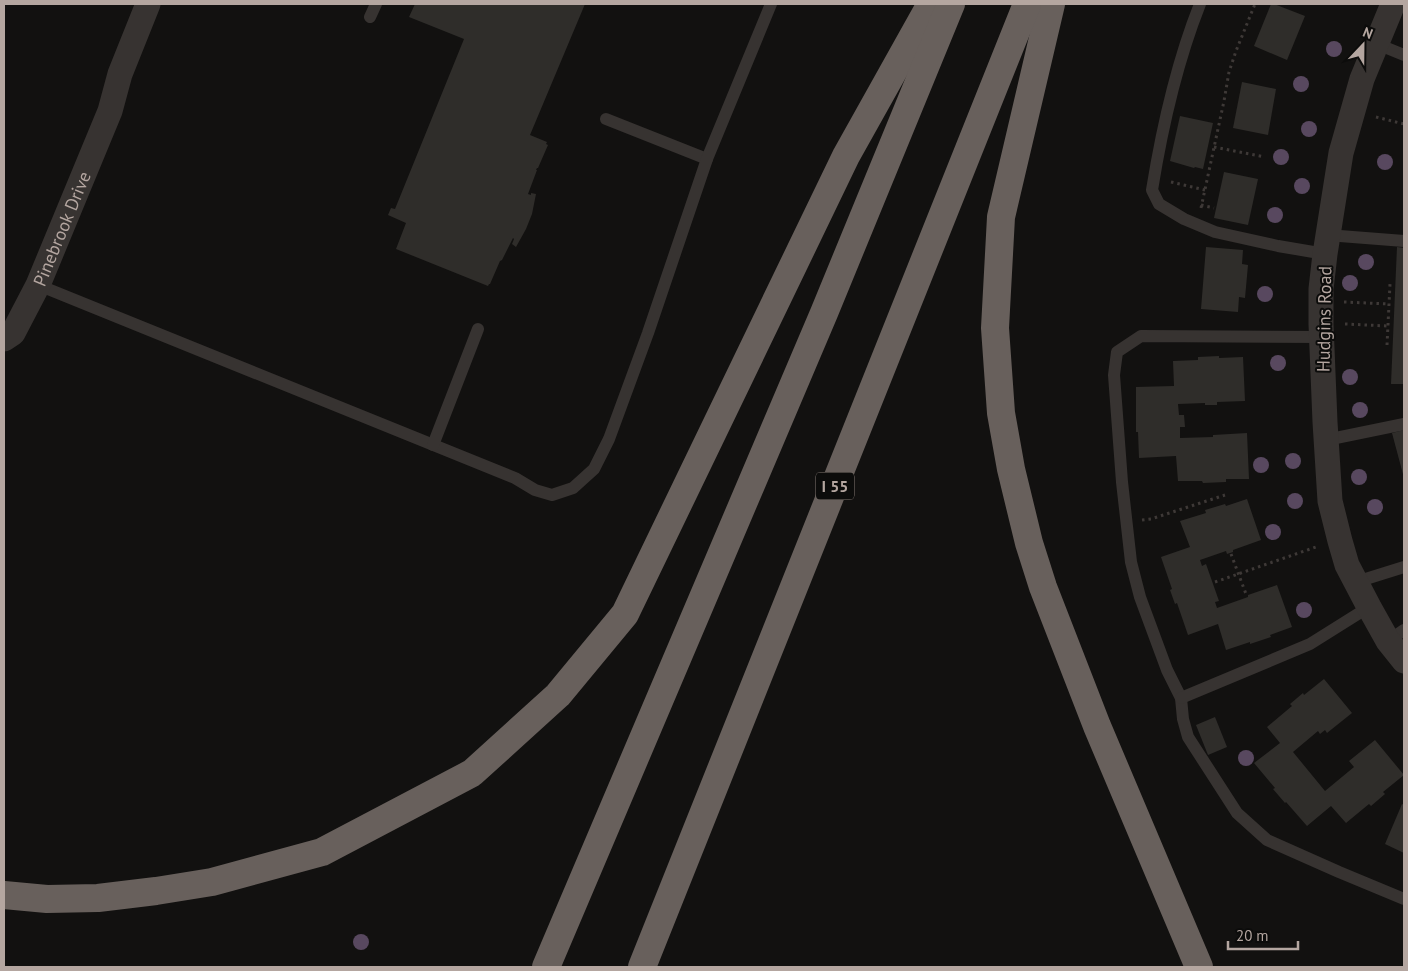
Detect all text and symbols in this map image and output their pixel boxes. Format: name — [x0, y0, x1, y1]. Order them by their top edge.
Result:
north arrow — [1338, 20, 1388, 70]
text: N — [1360, 23, 1376, 43]
street label: Pinebrook Drive — [27, 168, 95, 290]
street label: Hudgins Road — [1312, 266, 1336, 372]
road number: I 55 — [816, 472, 854, 500]
scale bar — [1228, 918, 1298, 950]
text: 20 m — [1236, 926, 1269, 945]

